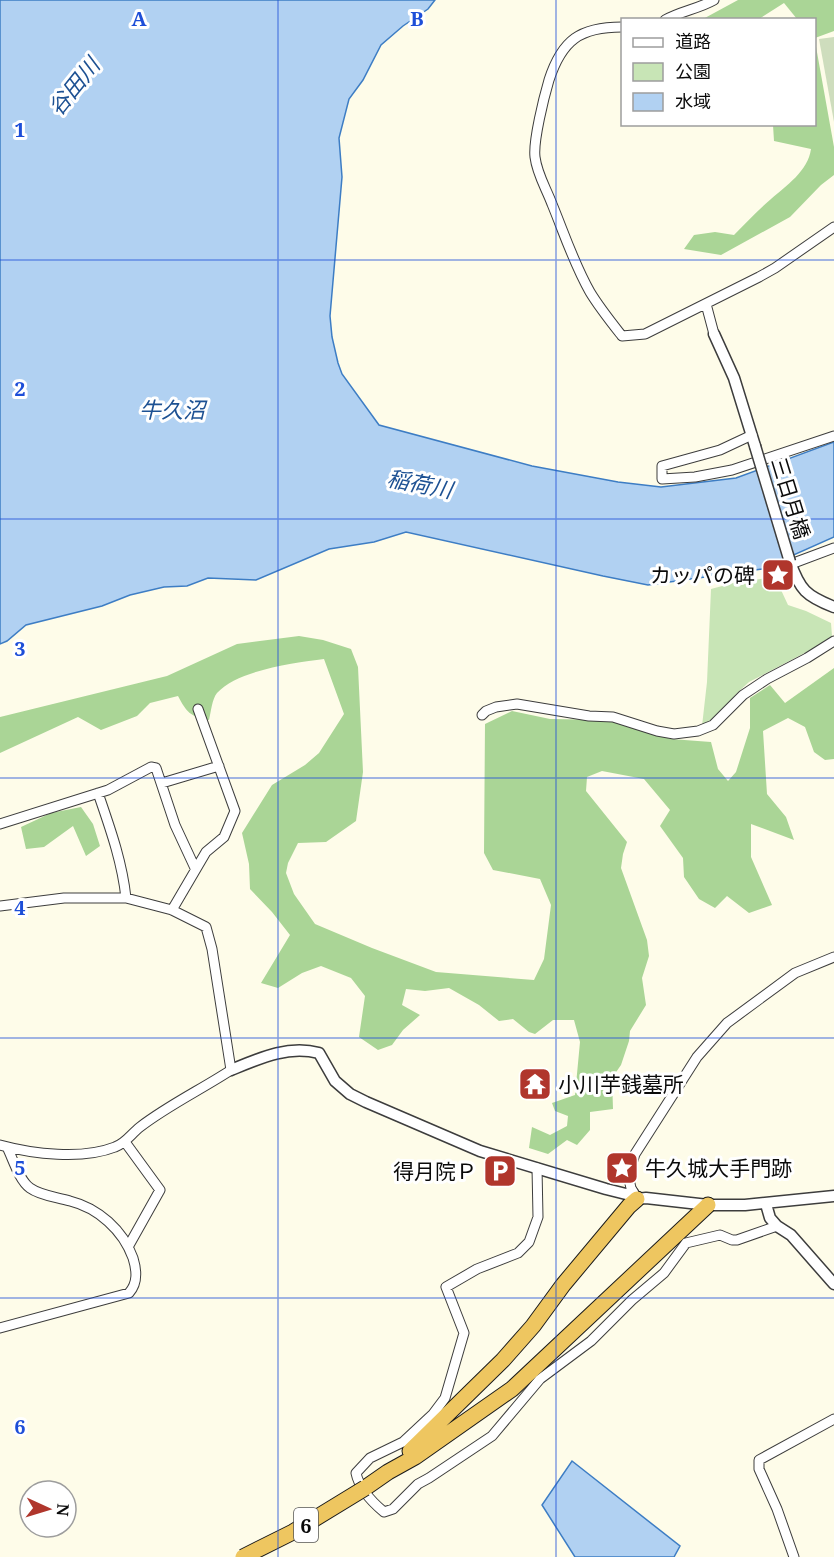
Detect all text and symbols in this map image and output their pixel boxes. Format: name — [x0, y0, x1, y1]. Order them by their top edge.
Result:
text: A — [131, 5, 147, 32]
text: B — [410, 5, 424, 32]
legend — [621, 18, 816, 126]
text: 道路 — [675, 29, 711, 53]
water label: 谷田川 — [41, 49, 107, 121]
text: 公園 — [675, 59, 711, 83]
text: 水域 — [675, 89, 711, 113]
text: 1 — [14, 116, 26, 143]
text: 2 — [14, 375, 26, 402]
water label: 牛久沼 — [139, 394, 208, 424]
street label: 三日月橋 — [765, 454, 817, 542]
water label: 稲荷川 — [385, 462, 457, 504]
place icon: カッパの碑 — [760, 557, 796, 593]
place label: カッパの碑 — [650, 561, 755, 589]
text: 3 — [14, 635, 26, 662]
text: 4 — [14, 894, 26, 921]
temple icon: 小川芋銭墓所 — [517, 1066, 553, 1102]
place label: 小川芋銭墓所 — [558, 1070, 684, 1098]
place icon: 牛久城大手門跡 — [604, 1150, 640, 1186]
parking icon: 得月院Ｐ — [482, 1153, 518, 1189]
text: 5 — [14, 1154, 26, 1181]
place label: 牛久城大手門跡 — [645, 1154, 792, 1182]
place label: 得月院Ｐ — [393, 1157, 477, 1185]
text: 6 — [14, 1413, 26, 1440]
north arrow — [18, 1479, 78, 1539]
text: N — [52, 1503, 74, 1517]
road number: 6 — [294, 1508, 318, 1542]

